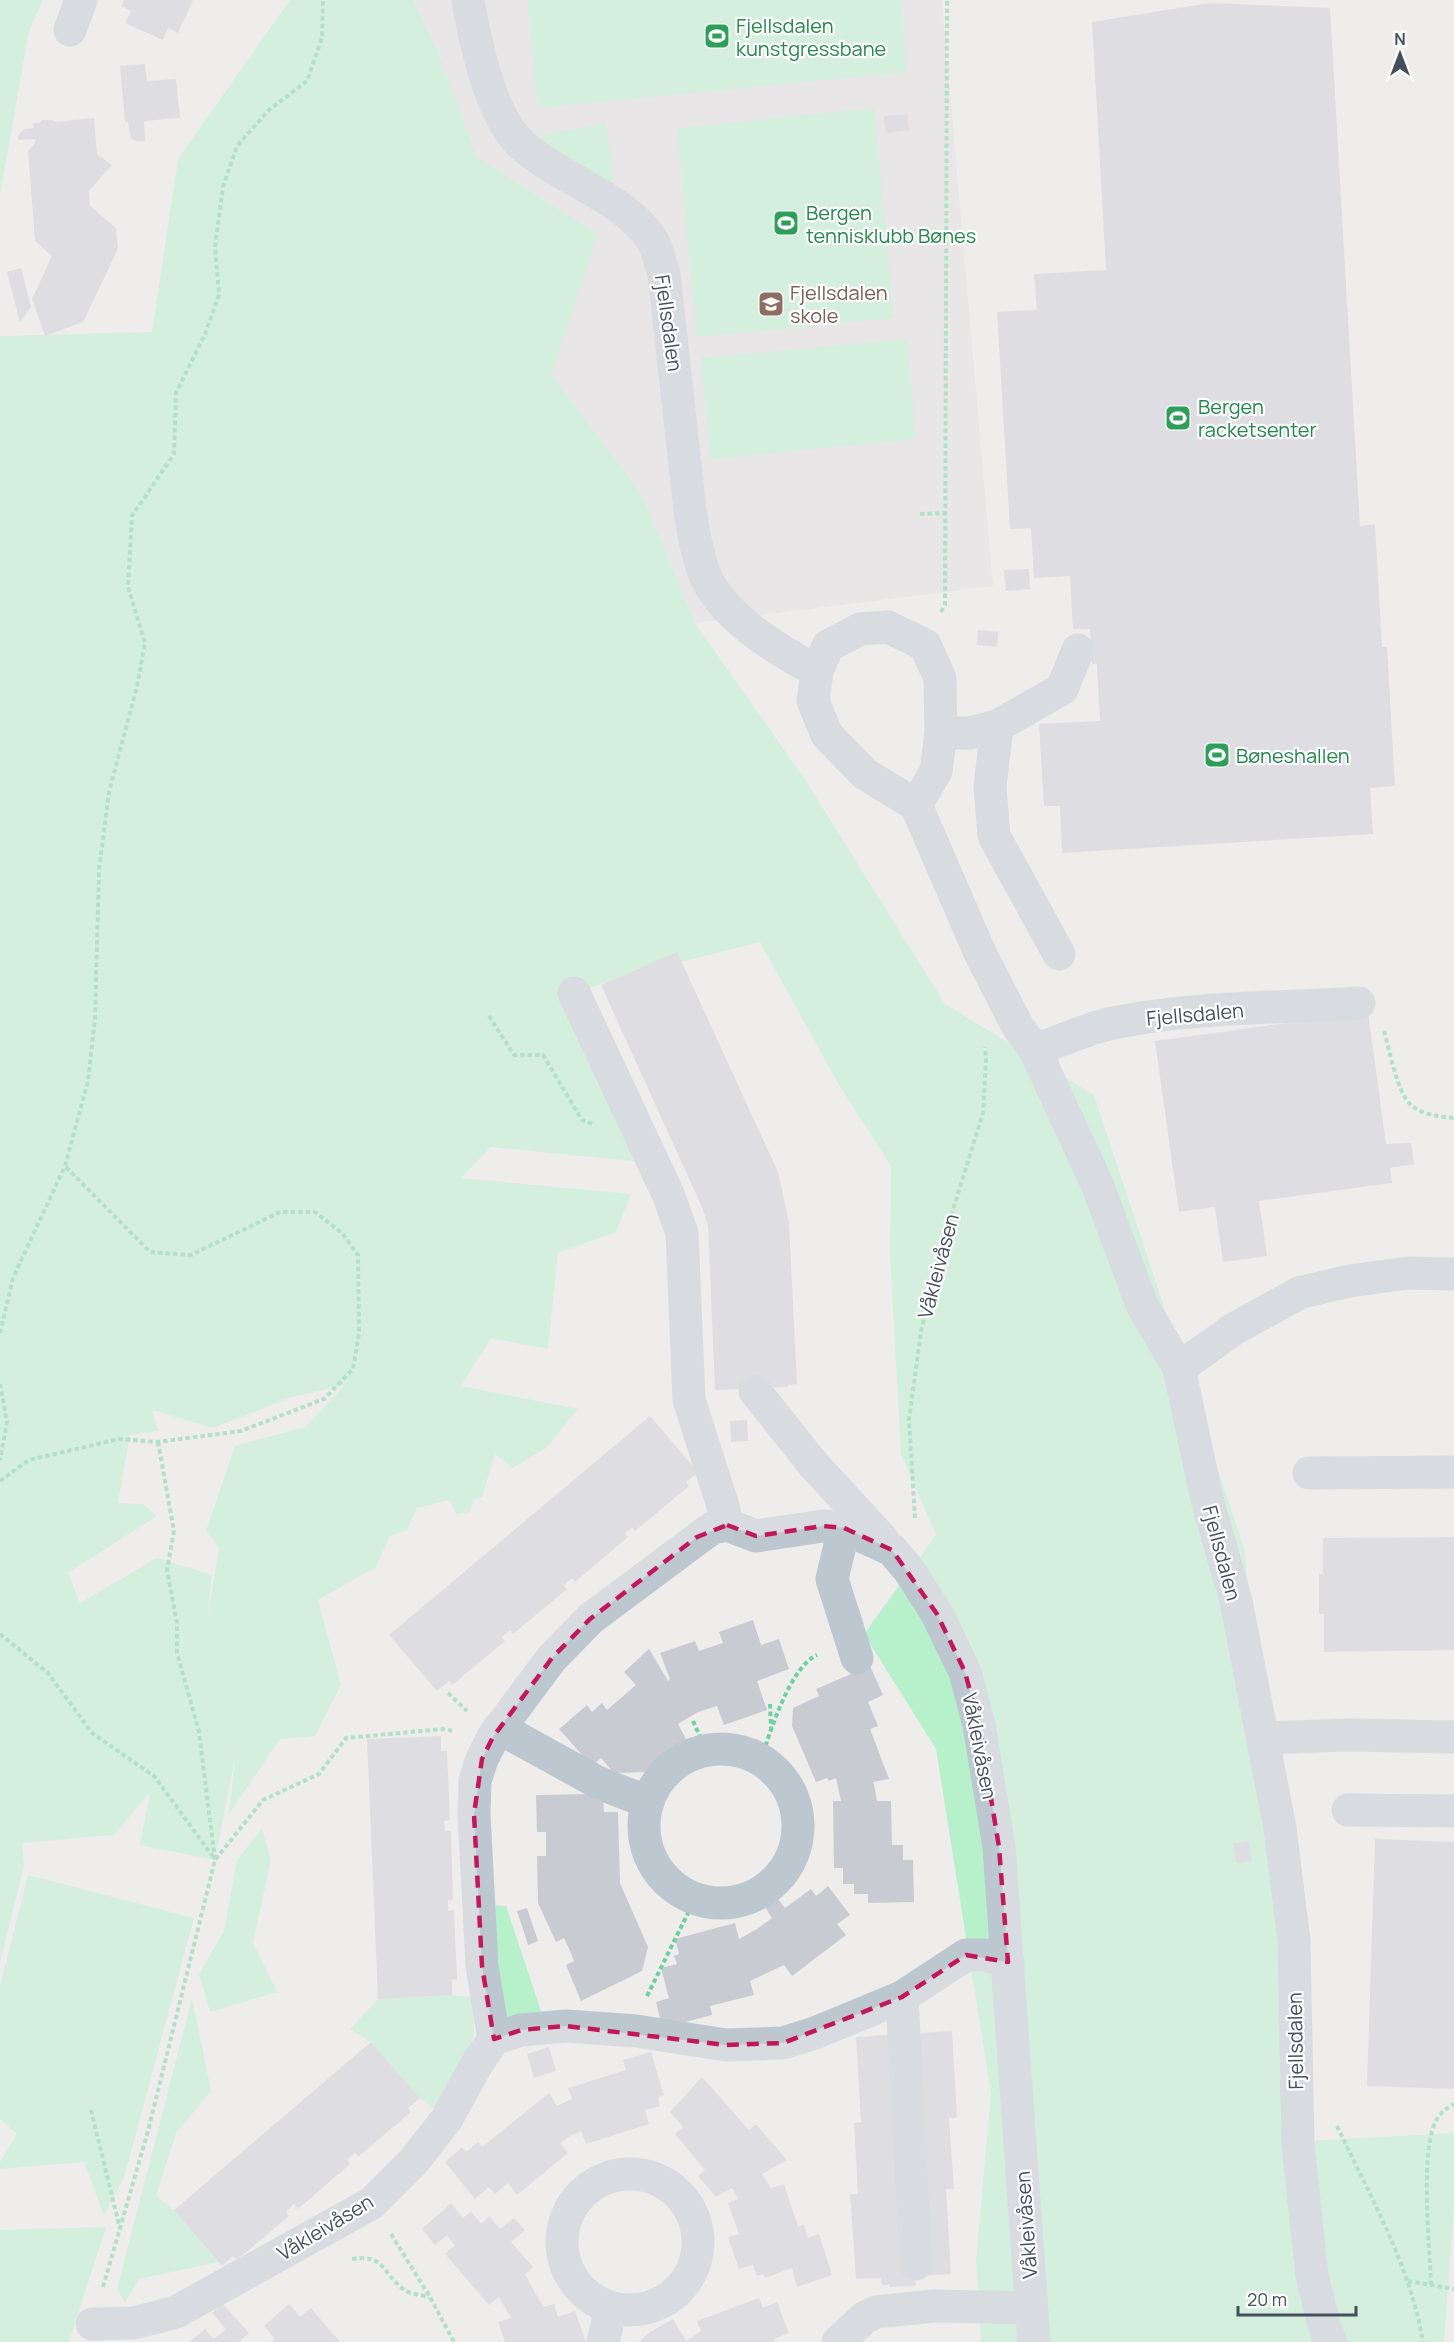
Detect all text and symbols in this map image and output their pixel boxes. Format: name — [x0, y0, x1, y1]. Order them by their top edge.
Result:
place label: Fjellsdalen kunstgressbane — [736, 12, 886, 62]
sports icon: Fjellsdalen kunstgressbane — [702, 21, 732, 51]
north arrow — [1370, 24, 1430, 84]
text: N — [1394, 28, 1406, 50]
place label: Bergen tennisklubb Bønes — [806, 199, 976, 249]
sports icon: Bergen tennisklubb Bønes — [771, 208, 801, 238]
street label: Fjellsdalen — [649, 273, 689, 373]
place label: Fjellsdalen skole — [790, 279, 888, 329]
school or university icon: Fjellsdalen skole — [756, 289, 786, 319]
place label: Bergen racketsenter — [1198, 393, 1317, 443]
sports icon: Bergen racketsenter — [1163, 403, 1193, 433]
sports icon: Bøneshallen — [1202, 740, 1232, 770]
place label: Bøneshallen — [1236, 742, 1350, 769]
street label: Fjellsdalen — [1145, 996, 1245, 1032]
street label: Våkleivåsen — [911, 1211, 965, 1321]
street label: Fjellsdalen — [1196, 1502, 1248, 1604]
street label: Våkleivåsen — [956, 1691, 1004, 1801]
street label: Fjellsdalen — [1281, 1992, 1309, 2090]
street label: Våkleivåsen — [1009, 2170, 1043, 2280]
street label: Våkleivåsen — [272, 2188, 378, 2266]
scale bar — [1238, 2279, 1356, 2317]
text: 20 m — [1247, 2287, 1287, 2311]

